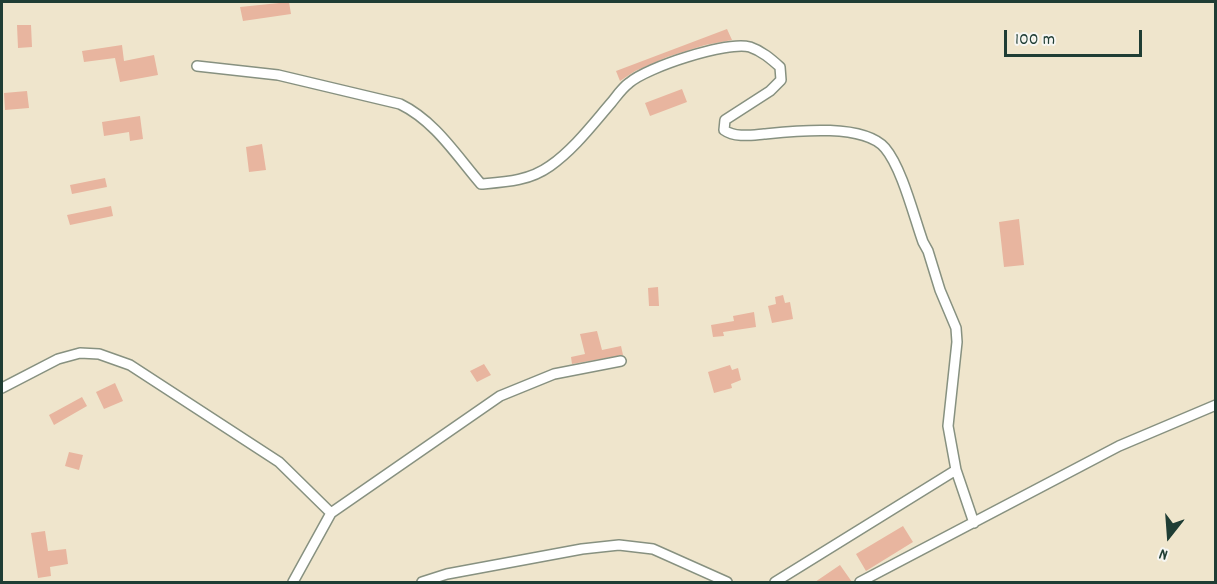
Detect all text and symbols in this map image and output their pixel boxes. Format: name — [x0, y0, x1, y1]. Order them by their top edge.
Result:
scale bar — [1007, 18, 1145, 56]
text: 100 m — [1015, 28, 1055, 53]
north arrow — [1139, 506, 1199, 566]
text: N — [1156, 542, 1171, 566]

